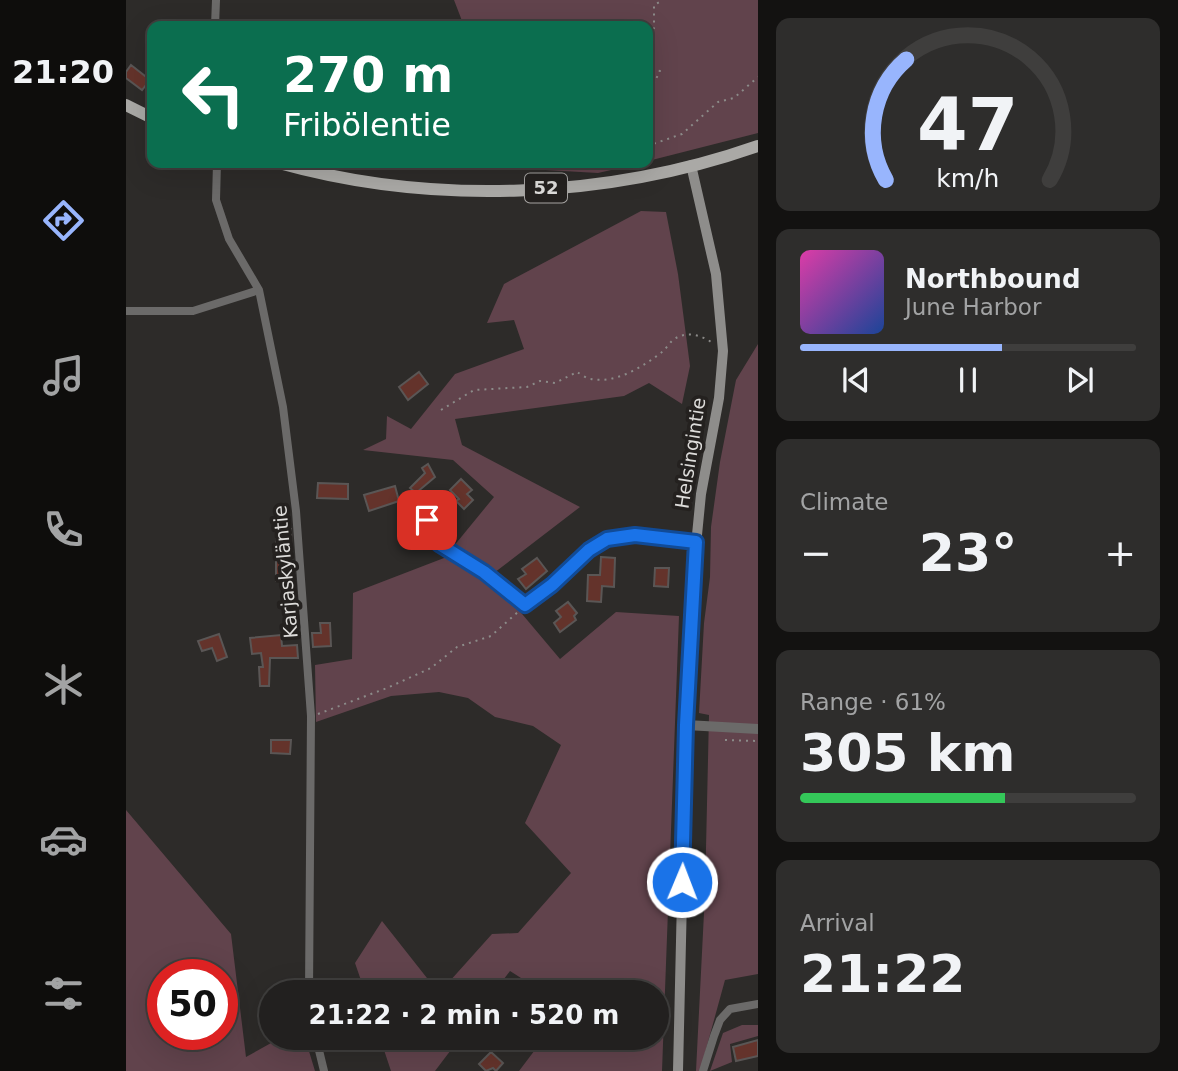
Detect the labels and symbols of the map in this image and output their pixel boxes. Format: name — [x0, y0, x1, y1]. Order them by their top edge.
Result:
road number: 52 — [525, 174, 567, 202]
street label: Helsingintie — [670, 396, 710, 510]
pin — [397, 490, 457, 550]
street label: Karjaskyläntie — [268, 505, 302, 639]
position arrow — [645, 845, 719, 919]
speed limit sign: 50 — [147, 959, 238, 1050]

